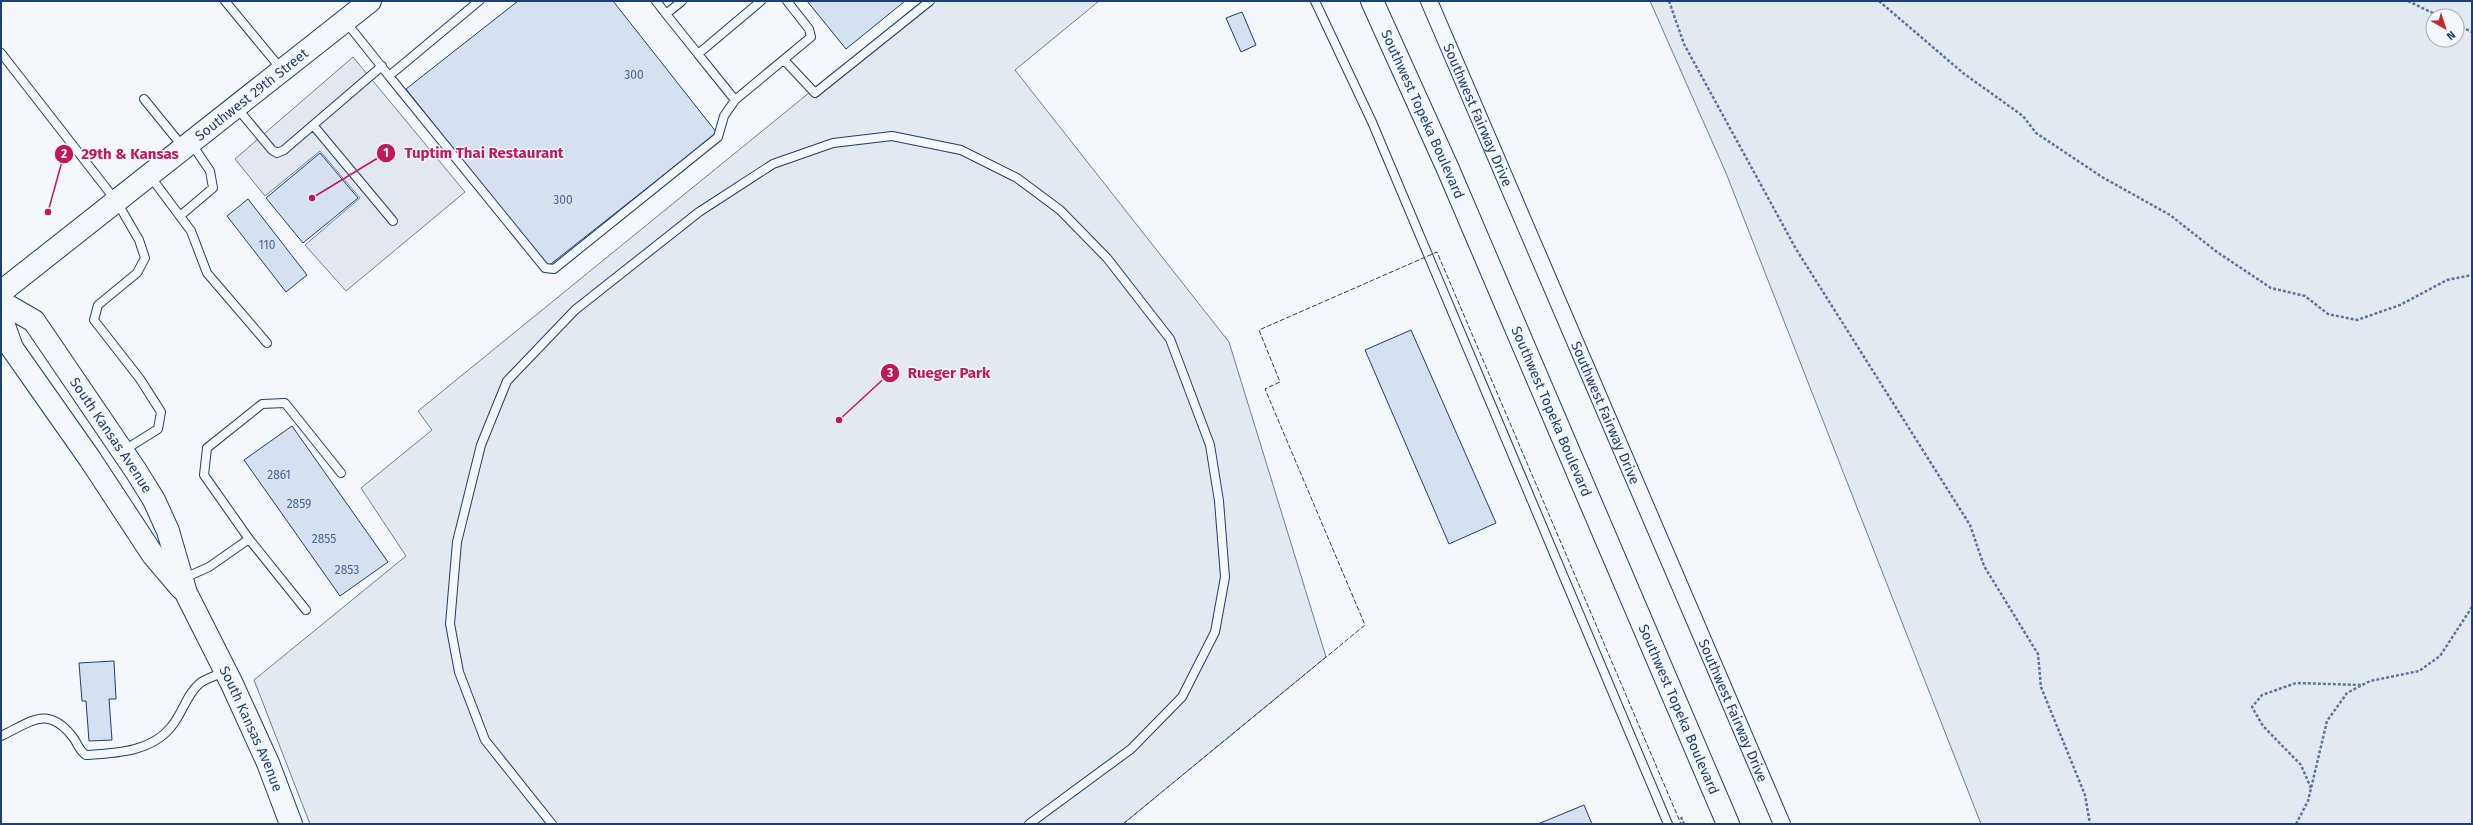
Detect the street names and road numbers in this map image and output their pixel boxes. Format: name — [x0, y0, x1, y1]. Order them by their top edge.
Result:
street label: Southwest Topeka Boulevard — [1377, 27, 1468, 201]
street label: Southwest Fairway Drive — [1439, 41, 1516, 189]
street label: Southwest 29th Street — [192, 44, 313, 145]
street label: Southwest Topeka Boulevard — [1507, 324, 1595, 499]
street label: Southwest Fairway Drive — [1567, 339, 1643, 487]
street label: South Kansas Avenue — [66, 374, 156, 496]
street label: Southwest Topeka Boulevard — [1635, 622, 1722, 797]
street label: Southwest Fairway Drive — [1695, 637, 1771, 785]
street label: South Kansas Avenue — [215, 663, 286, 794]

